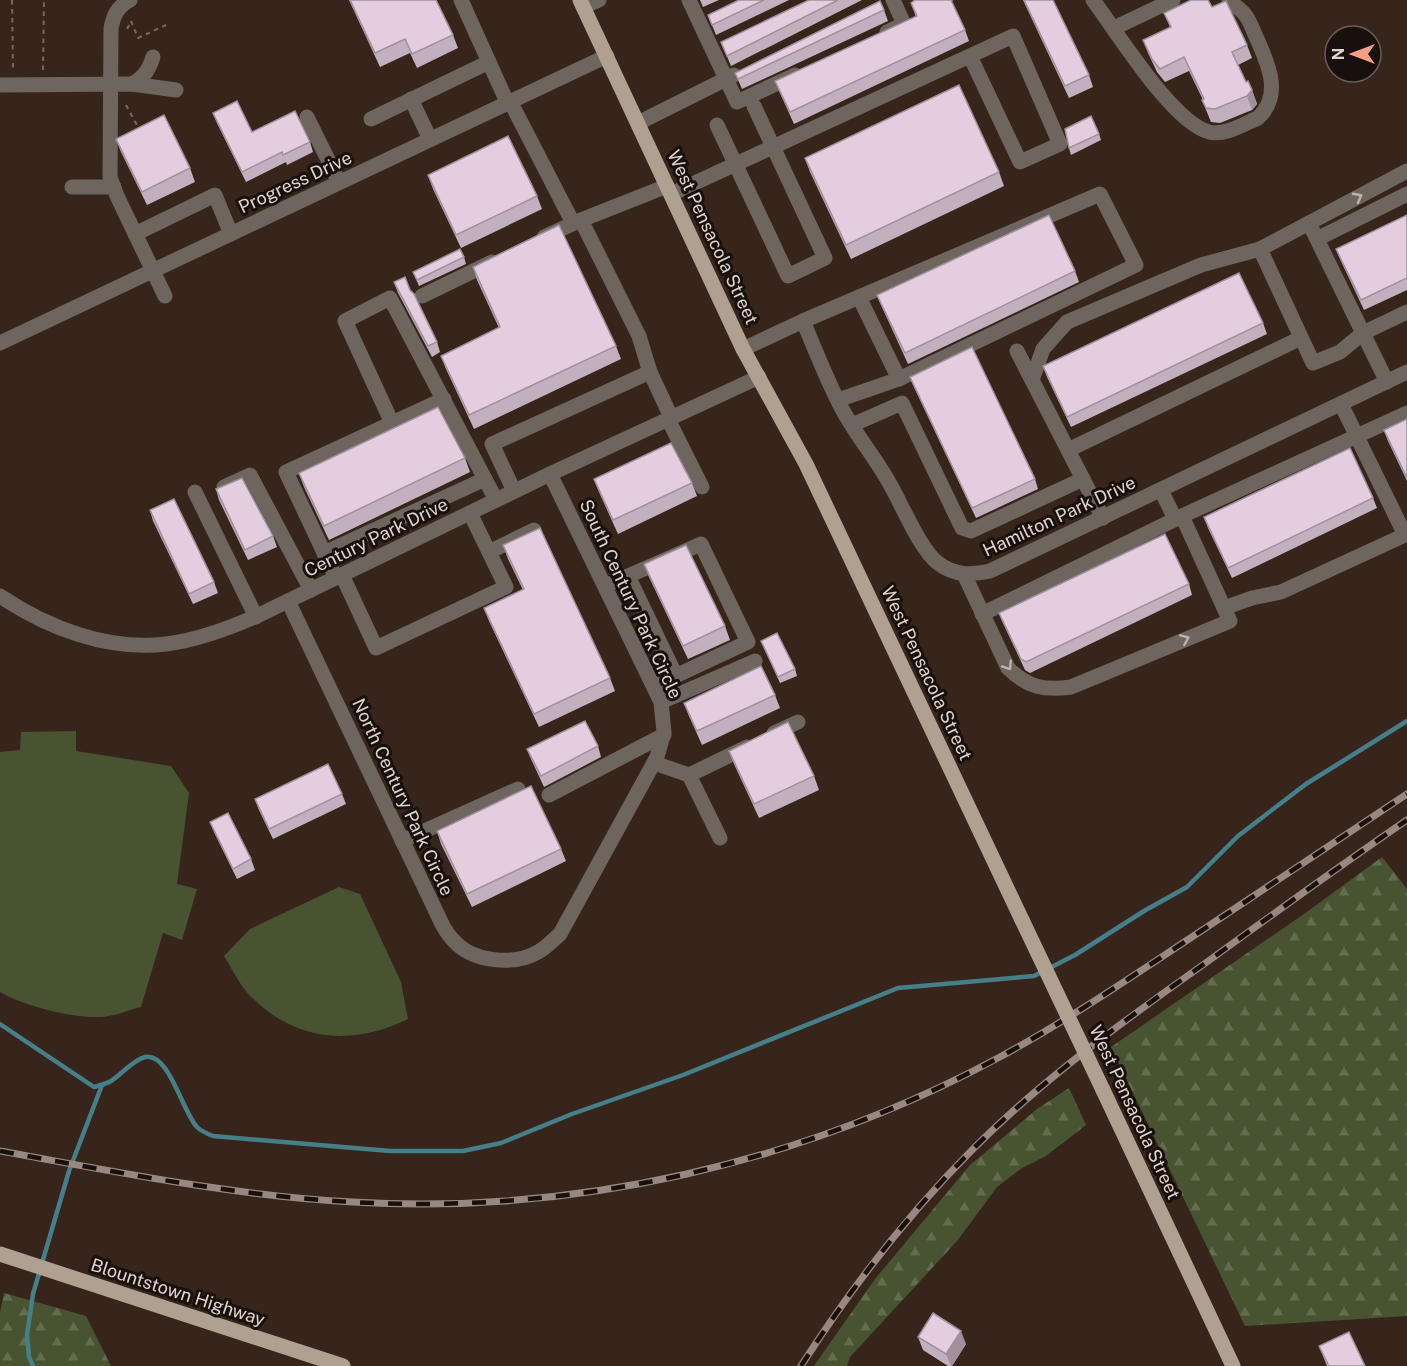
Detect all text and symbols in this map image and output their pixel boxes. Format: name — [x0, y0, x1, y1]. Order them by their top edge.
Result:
north arrow — [1323, 24, 1383, 84]
text: N — [1329, 48, 1348, 60]
street label: Progress Drive — [235, 147, 355, 217]
street label: West Pensacola Street — [663, 147, 763, 327]
one-way arrow — [1352, 193, 1362, 204]
street label: Hamilton Park Drive — [979, 471, 1139, 561]
street label: Century Park Drive — [301, 493, 451, 581]
street label: South Century Park Circle — [576, 496, 686, 702]
street label: West Pensacola Street — [877, 583, 977, 763]
one-way arrow — [1179, 634, 1190, 646]
one-way arrow — [1001, 659, 1012, 670]
street label: North Century Park Circle — [348, 695, 458, 899]
street label: West Pensacola Street — [1085, 1022, 1185, 1202]
street label: Blountstown Highway — [88, 1254, 268, 1330]

